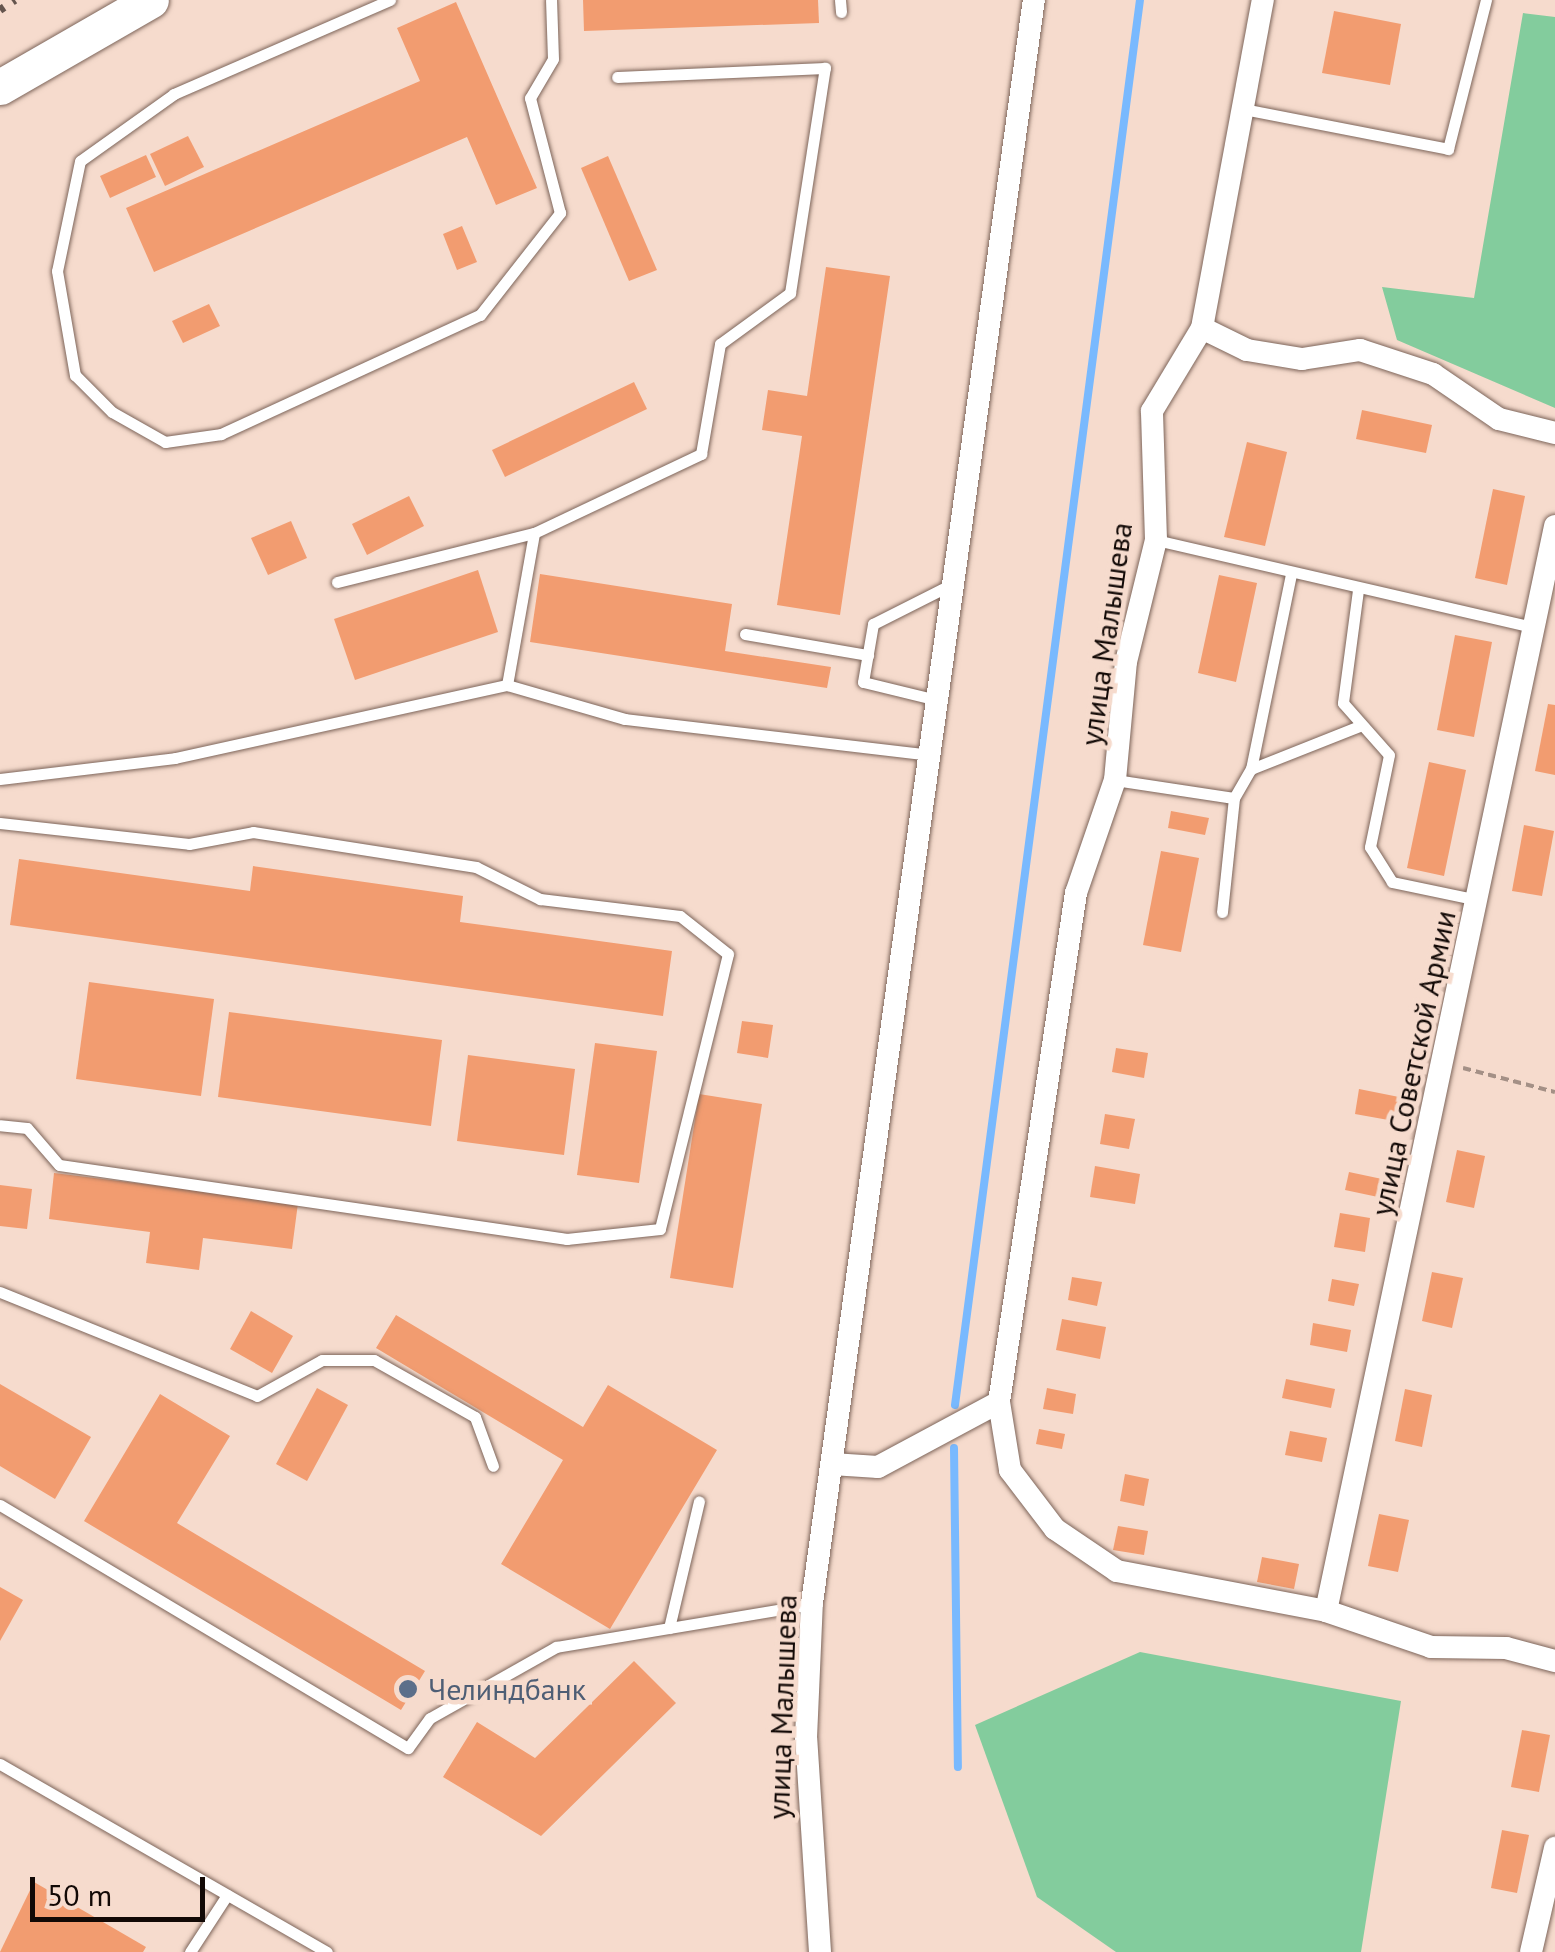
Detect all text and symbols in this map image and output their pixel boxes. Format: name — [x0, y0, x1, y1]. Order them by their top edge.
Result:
street label: улица Малышева — [1073, 520, 1139, 748]
street label: улица Советской Армии — [1363, 907, 1463, 1219]
street label: улица Малышева — [760, 1594, 804, 1820]
place label: Челиндбанк — [428, 1671, 586, 1707]
marker: Челиндбанк — [397, 1678, 419, 1700]
scale bar — [35, 1857, 210, 1919]
text: 50 m — [47, 1875, 112, 1914]

